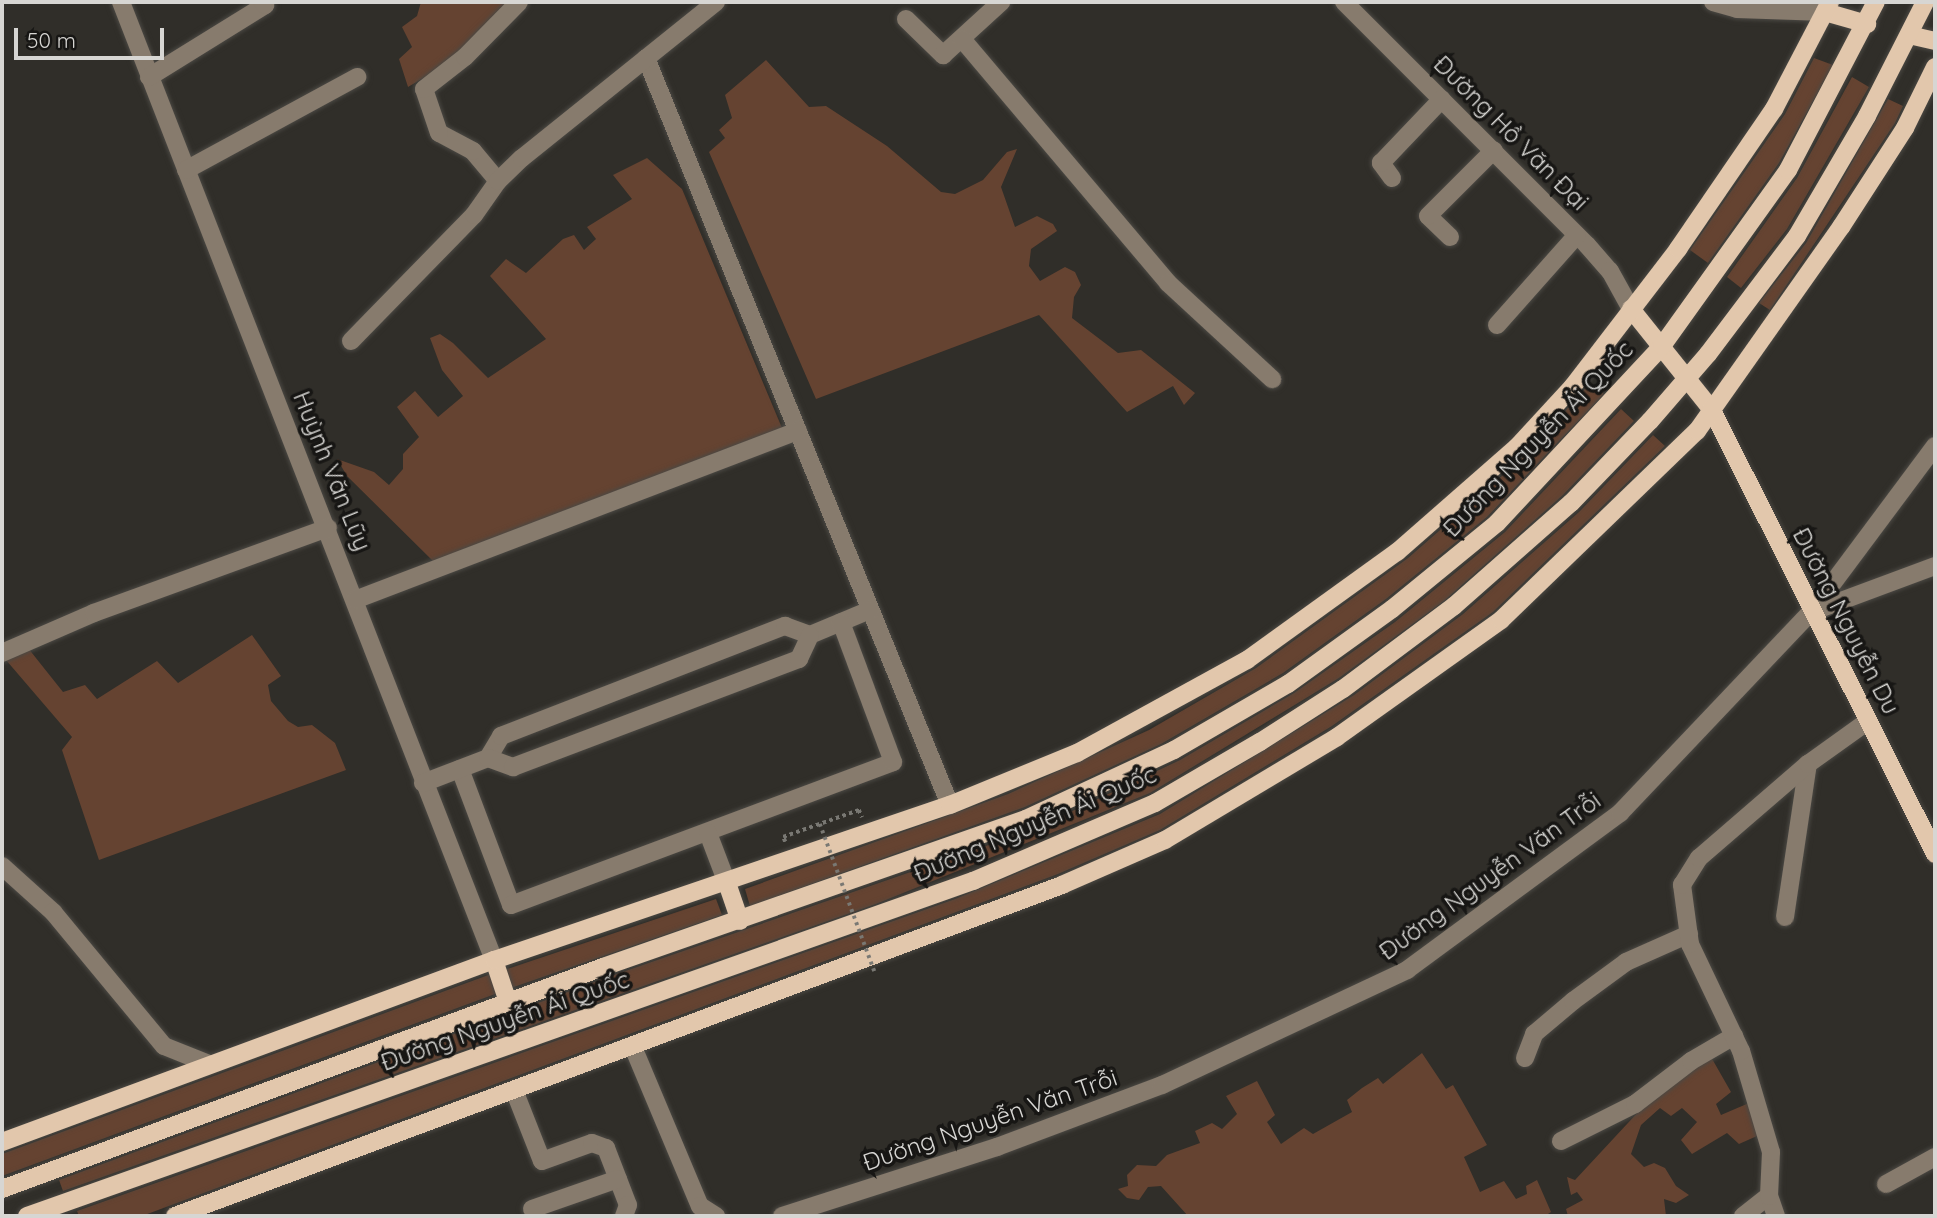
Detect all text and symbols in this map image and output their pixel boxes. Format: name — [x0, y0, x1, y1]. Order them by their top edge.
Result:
scale bar — [18, 14, 168, 58]
text: 50 m — [27, 27, 76, 53]
street label: Đường Hồ Văn Đại — [1428, 50, 1594, 216]
street label: Đường Nguyễn Ái Quốc — [1437, 335, 1639, 543]
street label: Huỳnh Văn Lũy — [287, 387, 377, 555]
street label: Đường Nguyễn Du — [1787, 523, 1905, 719]
street label: Đường Nguyễn Ái Quốc — [909, 760, 1161, 888]
street label: Đường Nguyễn Văn Trỗi — [1374, 786, 1606, 966]
street label: Đường Nguyễn Ái Quốc — [377, 965, 633, 1077]
street label: Đường Nguyễn Văn Trỗi — [859, 1063, 1121, 1177]

